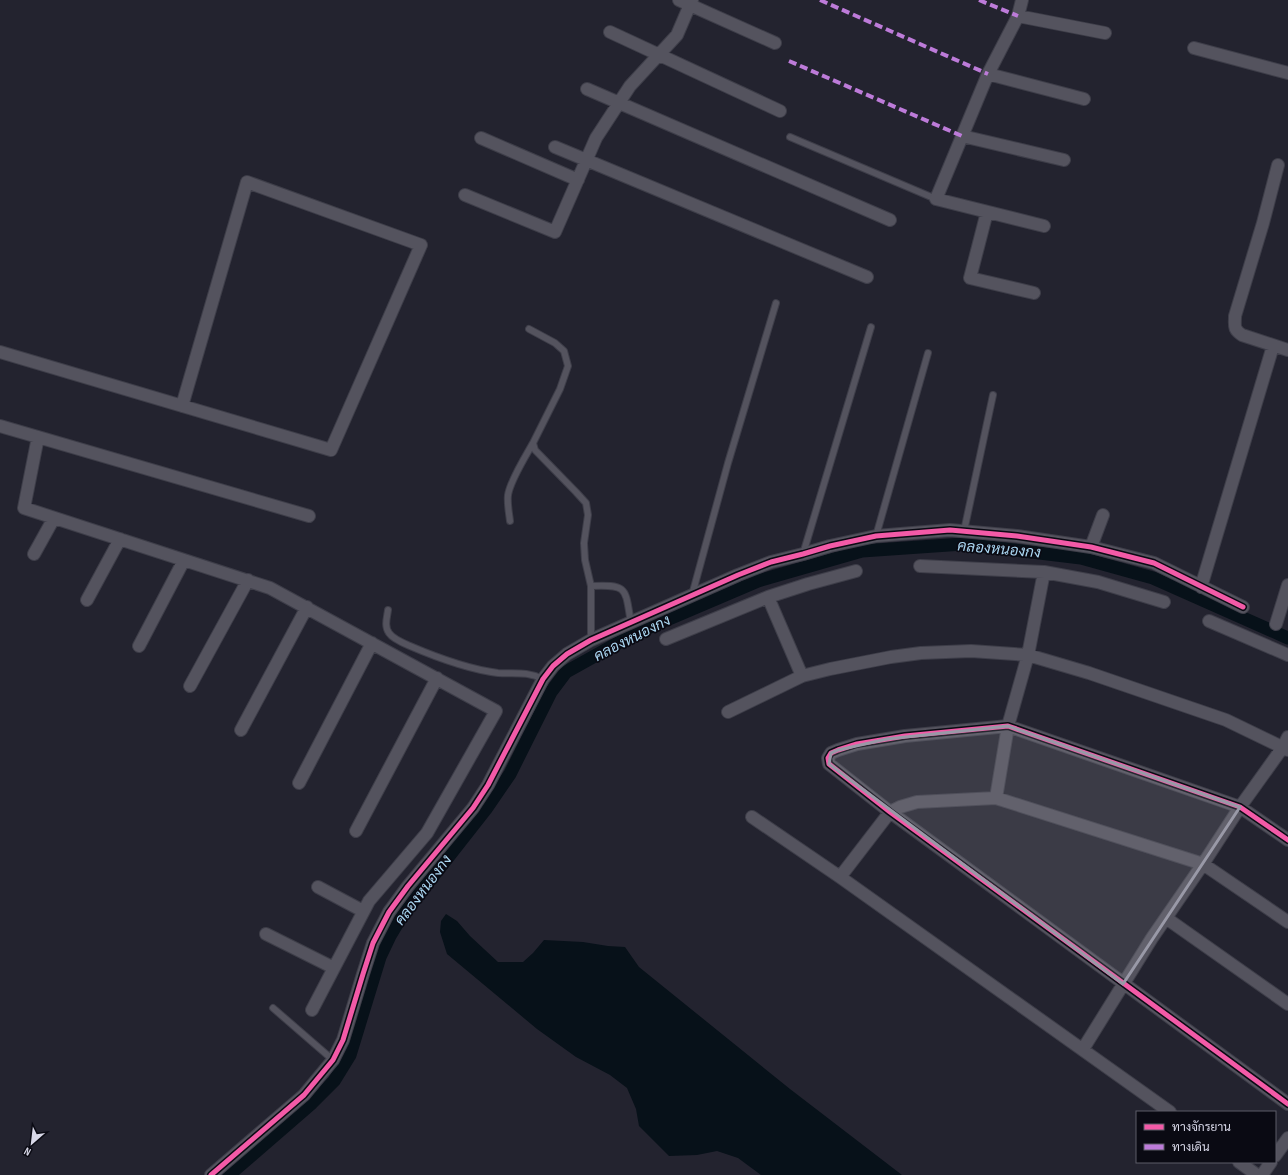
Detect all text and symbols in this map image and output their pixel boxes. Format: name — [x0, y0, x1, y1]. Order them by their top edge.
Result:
water label: คลองหนองกง — [957, 536, 1042, 563]
water label: คลองหนองกง — [591, 611, 674, 666]
water label: คลองหนองกง — [391, 851, 456, 929]
legend — [1136, 1111, 1276, 1163]
text: ทางจักรยาน — [1172, 1120, 1231, 1135]
north arrow — [12, 1123, 52, 1163]
text: ทางเดิน — [1172, 1140, 1210, 1155]
text: N — [22, 1144, 33, 1159]

